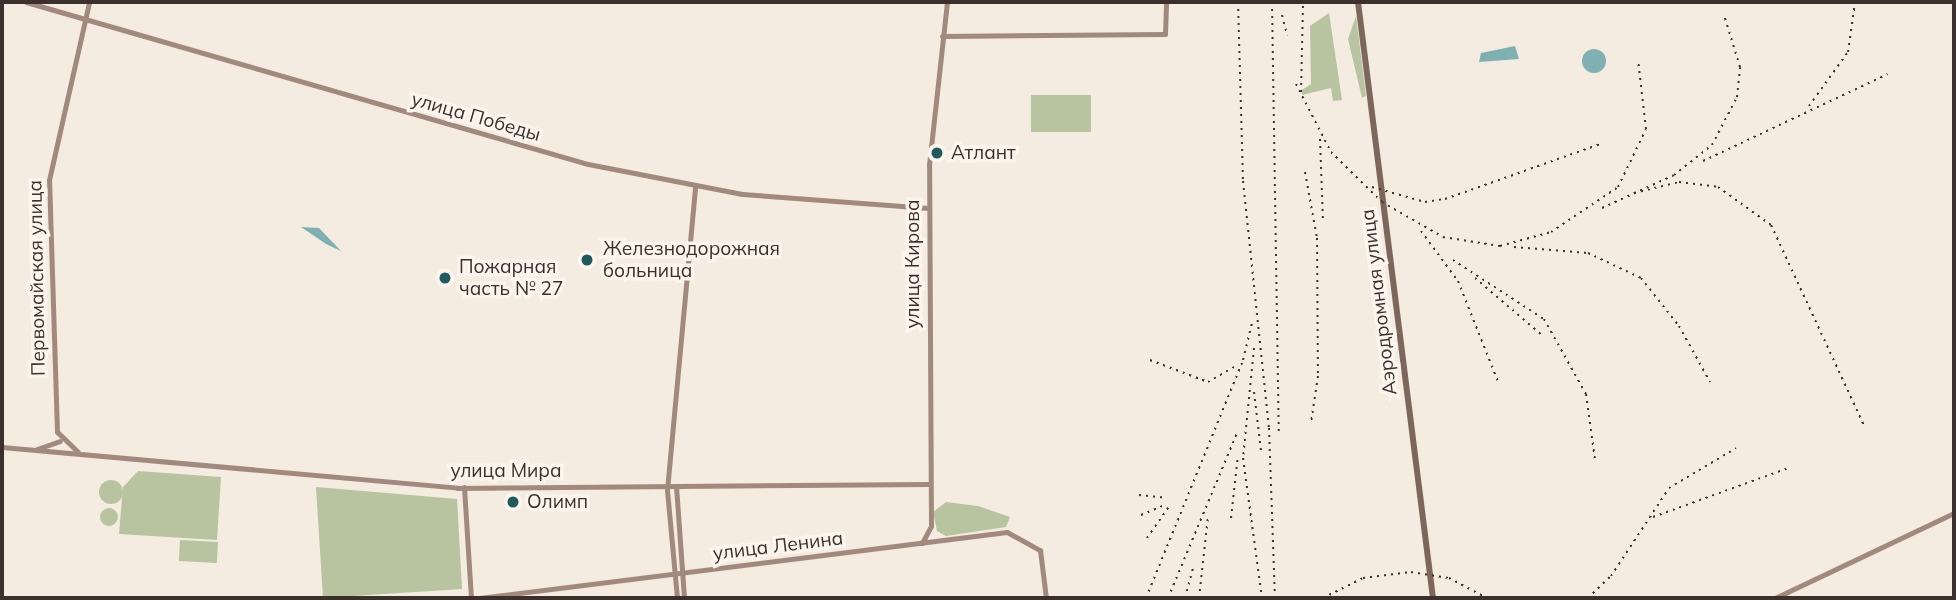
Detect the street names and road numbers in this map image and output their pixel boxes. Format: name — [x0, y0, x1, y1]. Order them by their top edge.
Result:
street label: улица Победы — [409, 88, 543, 146]
street label: Первомайская улица — [24, 180, 50, 376]
street label: улица Кирова — [902, 200, 924, 328]
street label: Аэродромная улица — [1356, 208, 1402, 396]
street label: улица Мира — [450, 460, 562, 482]
street label: улица Ленина — [712, 527, 844, 565]

